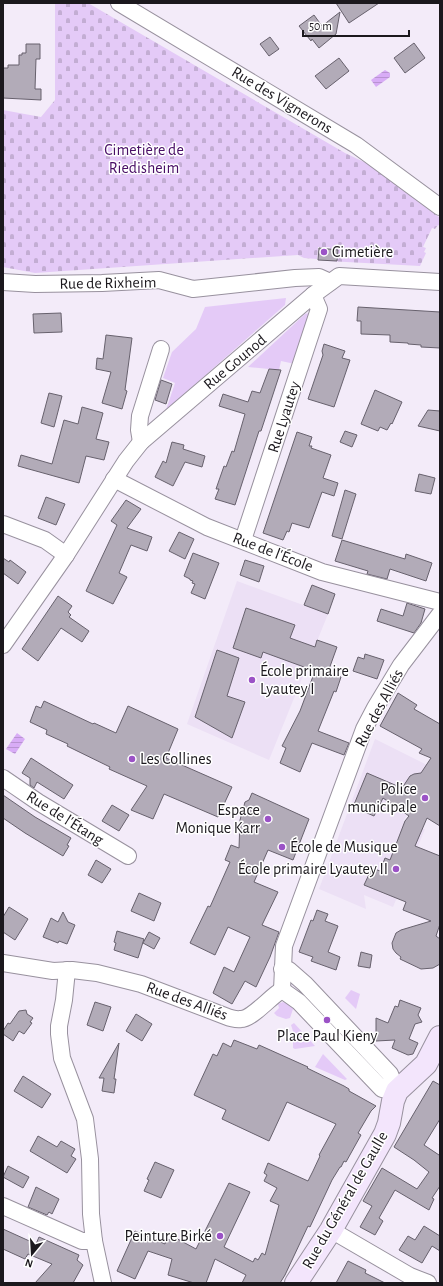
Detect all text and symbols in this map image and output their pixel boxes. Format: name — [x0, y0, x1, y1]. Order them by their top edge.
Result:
scale bar — [303, 12, 409, 38]
text: 50 m — [309, 20, 332, 32]
street label: Rue des Vignerons — [229, 64, 335, 136]
park label: Cimetière de Riedisheim — [104, 142, 184, 176]
place label: Cimetière — [332, 244, 393, 260]
marker: Cimetière — [319, 247, 329, 257]
street label: Rue de Rixheim — [59, 274, 157, 292]
street label: Rue Gounod — [201, 331, 269, 393]
street label: Rue Lyautey — [265, 379, 304, 455]
street label: Rue de l'École — [231, 528, 316, 575]
place label: École primaire Lyautey I — [260, 661, 349, 698]
street label: Rue des Alliés — [352, 667, 406, 749]
marker: École primaire Lyautey I — [247, 675, 257, 685]
place label: Les Collines — [140, 751, 212, 767]
marker: Les Collines — [127, 754, 137, 764]
place label: Police municipale — [347, 781, 417, 815]
street label: Rue de l'Étang — [24, 786, 108, 848]
marker: Police municipale — [420, 793, 430, 803]
place label: Espace Monique Karr — [175, 802, 261, 836]
marker: Espace Monique Karr — [263, 814, 273, 824]
place label: École de Musique — [290, 837, 398, 855]
marker: École de Musique — [277, 842, 287, 852]
place label: École primaire Lyautey II — [238, 859, 388, 878]
marker: École primaire Lyautey II — [391, 864, 401, 874]
street label: Rue des Alliés — [144, 979, 230, 1023]
marker: Place Paul Kieny — [322, 1015, 332, 1025]
place label: Place Paul Kieny — [277, 1028, 377, 1045]
street label: Rue du Général de Gaulle — [299, 1129, 391, 1271]
place label: Peinture Birké — [125, 1228, 212, 1244]
marker: Peinture Birké — [215, 1231, 225, 1241]
north arrow — [12, 1234, 52, 1274]
text: N — [24, 1257, 34, 1269]

